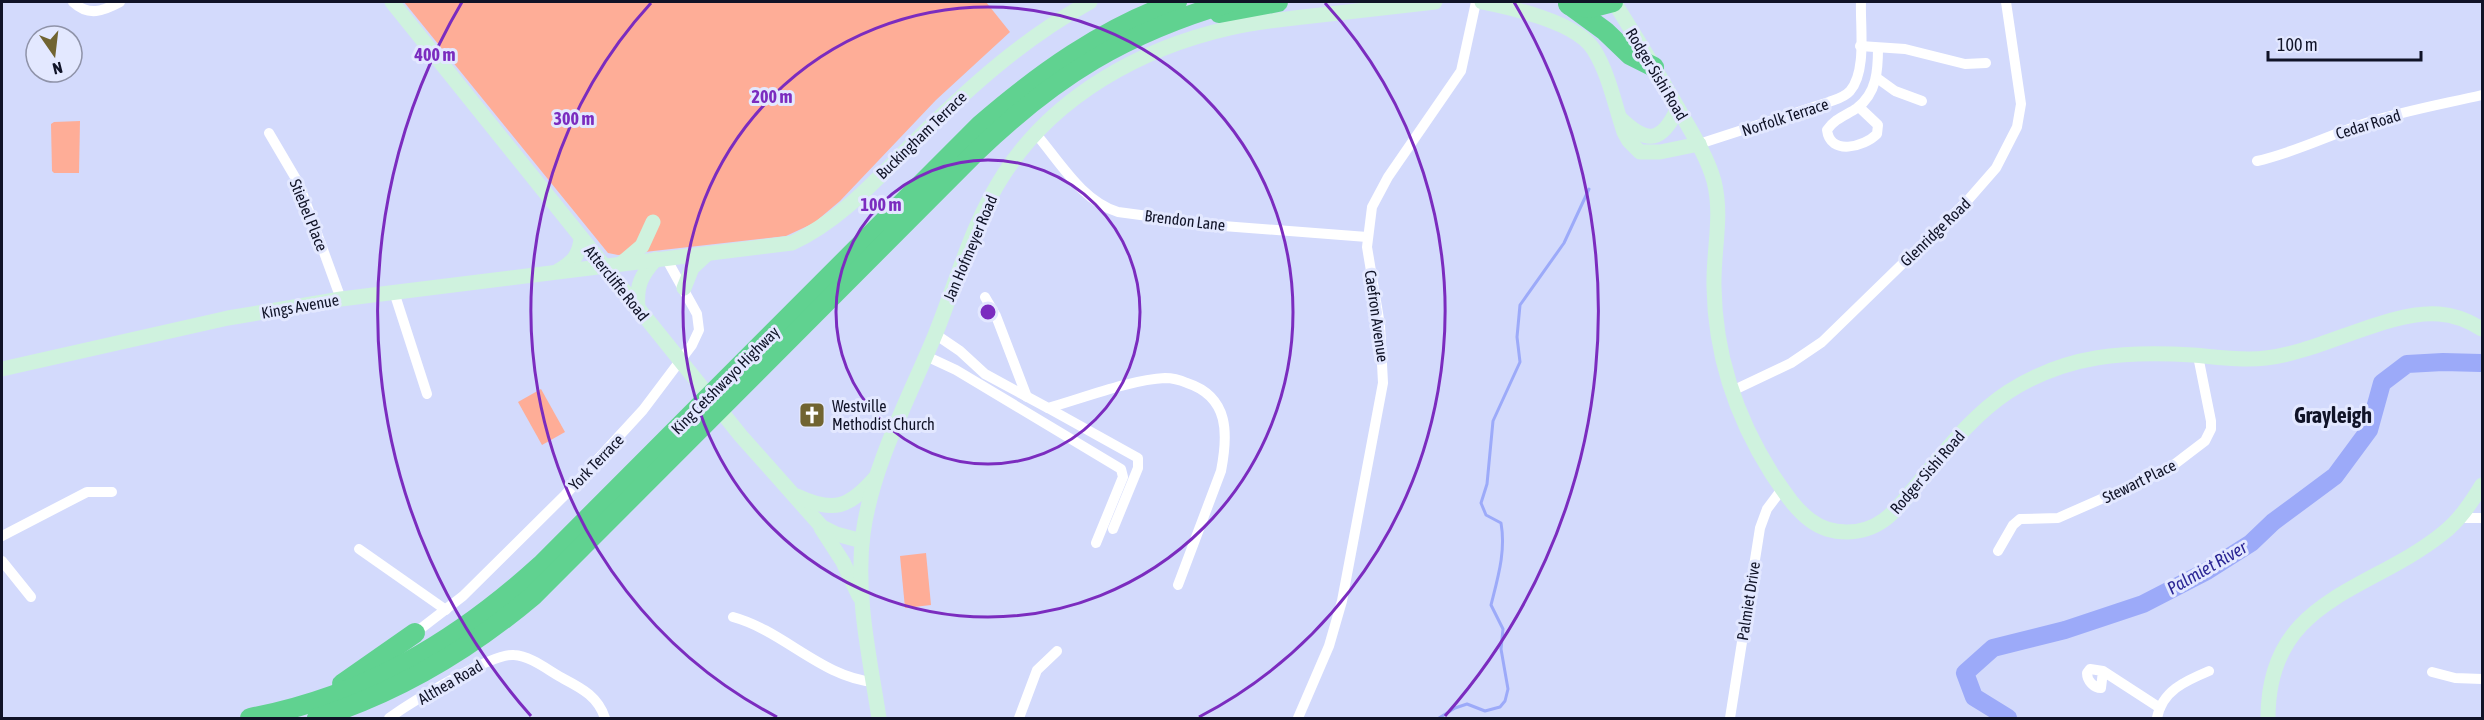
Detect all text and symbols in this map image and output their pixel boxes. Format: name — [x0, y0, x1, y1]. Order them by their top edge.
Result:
north arrow — [24, 24, 84, 84]
scale bar — [2268, 24, 2421, 62]
street label: Rodger Sishi Road — [1622, 25, 1692, 124]
text: 100 m — [2277, 34, 2318, 55]
text: 400 m — [414, 44, 455, 65]
text: N — [51, 59, 64, 78]
text: 200 m — [752, 86, 792, 107]
street label: Buckingham Terrace — [872, 88, 970, 183]
street label: Norfolk Terrace — [1739, 95, 1831, 139]
street label: Cedar Road — [2333, 106, 2403, 142]
text: 300 m — [554, 108, 594, 129]
street label: Stiebel Place — [286, 176, 332, 254]
street label: Jan Hofmeyer Road — [940, 192, 1001, 304]
text: 100 m — [861, 194, 901, 215]
street label: Glenridge Road — [1896, 194, 1974, 271]
street label: Brendon Lane — [1144, 206, 1226, 234]
street label: Attercliffe Road — [581, 242, 653, 324]
street label: Caefron Avenue — [1362, 269, 1392, 363]
street label: Kings Avenue — [260, 290, 340, 323]
centre of rings — [978, 302, 998, 322]
street label: King Cetshwayo Highway — [667, 322, 784, 438]
place label: Westville Methodist Church — [832, 397, 935, 433]
church icon: Westville Methodist Church — [797, 400, 827, 430]
district label: Grayleigh — [2294, 402, 2372, 428]
street label: Rodger Sishi Road — [1886, 427, 1969, 518]
street label: York Terrace — [565, 430, 627, 494]
street label: Stewart Place — [2099, 456, 2179, 506]
water label: Palmiet River — [2163, 536, 2251, 599]
street label: Palmiet Drive — [1733, 560, 1763, 642]
street label: Althea Road — [414, 656, 486, 708]

